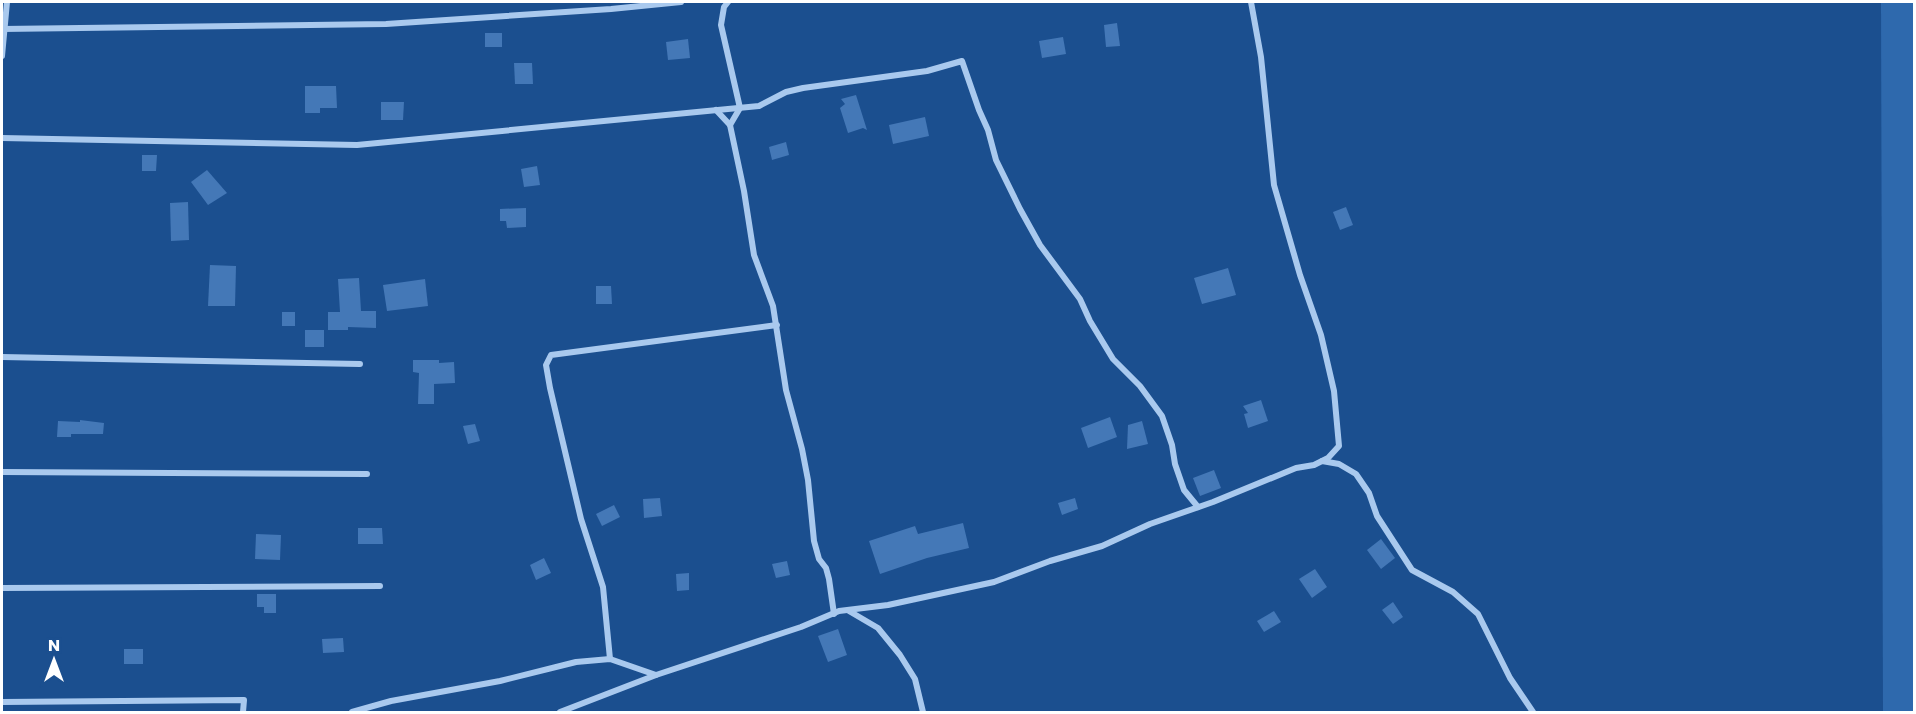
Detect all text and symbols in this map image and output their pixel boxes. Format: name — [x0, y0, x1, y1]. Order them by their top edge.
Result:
north arrow — [24, 630, 84, 690]
text: N — [48, 634, 60, 657]

